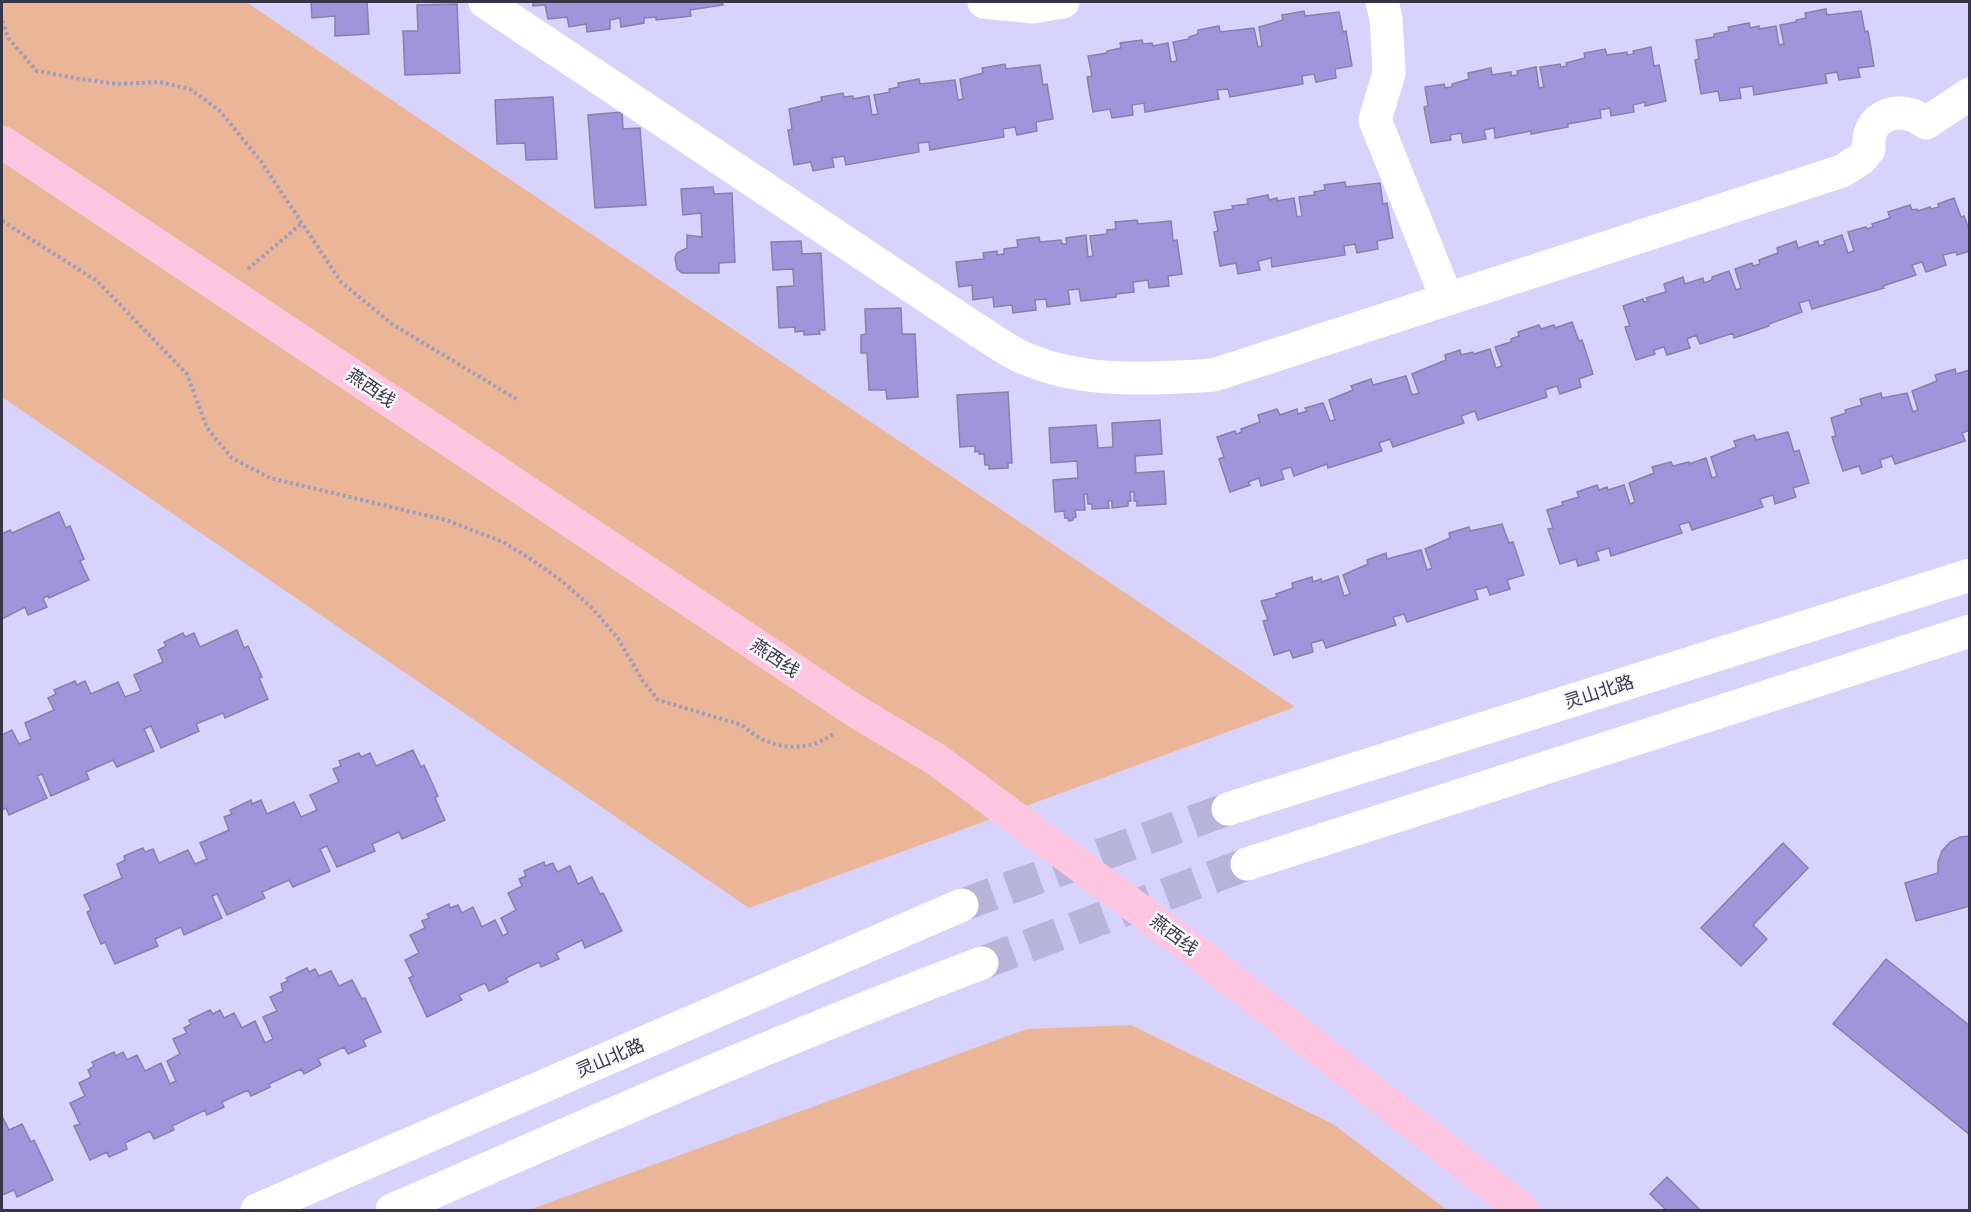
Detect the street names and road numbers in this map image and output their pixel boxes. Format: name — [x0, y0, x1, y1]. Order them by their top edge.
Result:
street label: 燕西线 — [342, 362, 401, 412]
street label: 燕西线 — [746, 632, 805, 682]
street label: 灵山北路 — [1561, 669, 1637, 714]
street label: 燕西线 — [1146, 908, 1203, 960]
street label: 灵山北路 — [572, 1032, 647, 1082]

